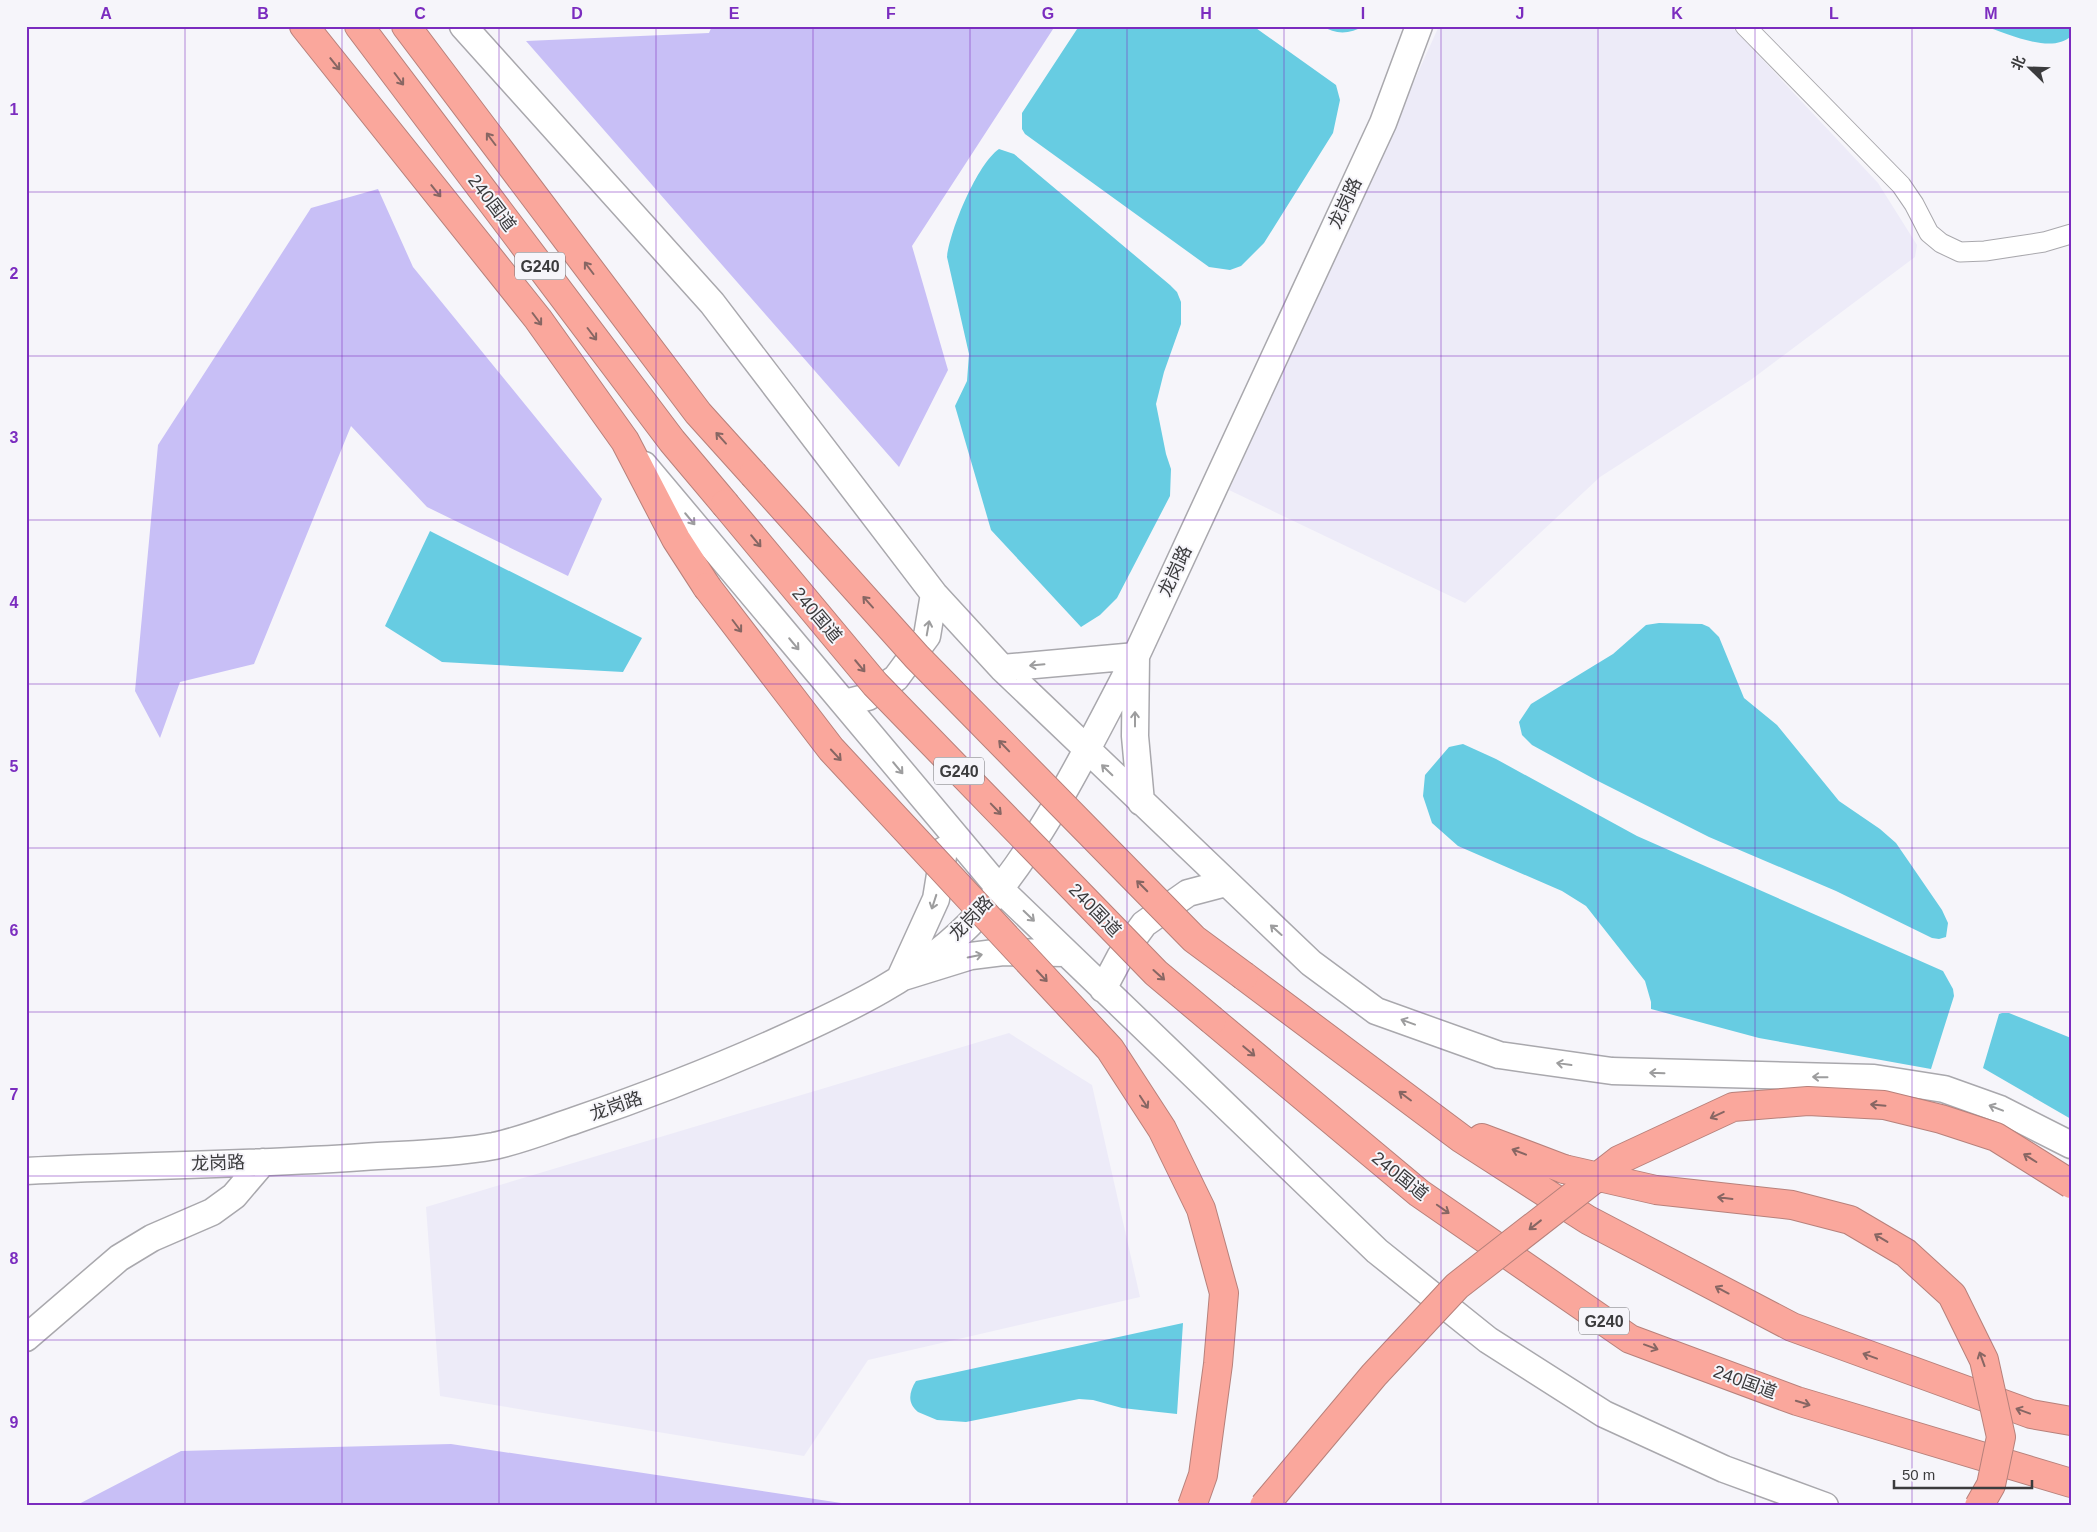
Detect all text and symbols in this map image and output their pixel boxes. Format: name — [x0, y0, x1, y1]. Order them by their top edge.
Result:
text: A — [100, 5, 112, 22]
text: B — [257, 5, 269, 22]
text: C — [414, 5, 426, 22]
text: D — [571, 5, 583, 22]
text: E — [729, 5, 740, 22]
text: F — [886, 5, 896, 22]
text: G — [1042, 5, 1054, 22]
text: H — [1200, 5, 1212, 22]
text: I — [1361, 5, 1365, 22]
text: J — [1516, 5, 1524, 22]
text: K — [1671, 5, 1683, 22]
text: L — [1829, 5, 1839, 22]
text: M — [1984, 5, 1998, 22]
north arrow — [2004, 42, 2054, 92]
text: 北 — [2008, 53, 2028, 72]
one-way arrow — [329, 58, 340, 71]
one-way arrow — [393, 72, 404, 85]
text: 1 — [10, 101, 19, 118]
one-way arrow — [486, 132, 496, 146]
street label: 240国道 — [464, 171, 520, 235]
street label: 龙岗路 — [1325, 174, 1365, 232]
one-way arrow — [431, 185, 442, 198]
road number: G240 — [515, 252, 565, 280]
one-way arrow — [584, 261, 594, 275]
text: 2 — [10, 265, 19, 282]
one-way arrow — [532, 312, 542, 326]
one-way arrow — [586, 328, 597, 341]
text: 3 — [10, 429, 19, 446]
one-way arrow — [715, 432, 727, 445]
one-way arrow — [684, 512, 695, 525]
one-way arrow — [750, 535, 761, 548]
street label: 龙岗路 — [1155, 542, 1195, 600]
street label: 240国道 — [788, 583, 846, 647]
text: 4 — [10, 594, 19, 611]
one-way arrow — [862, 596, 874, 609]
one-way arrow — [732, 619, 742, 633]
one-way arrow — [924, 620, 934, 636]
one-way arrow — [789, 637, 800, 650]
one-way arrow — [854, 659, 865, 672]
one-way arrow — [1029, 660, 1045, 670]
one-way arrow — [1130, 711, 1140, 727]
one-way arrow — [998, 739, 1010, 752]
one-way arrow — [830, 749, 842, 761]
text: 5 — [10, 758, 19, 775]
road number: G240 — [934, 758, 984, 784]
one-way arrow — [893, 761, 904, 774]
one-way arrow — [1101, 764, 1114, 776]
one-way arrow — [990, 803, 1002, 815]
street label: 240国道 — [1065, 879, 1125, 941]
one-way arrow — [1136, 880, 1148, 893]
street label: 龙岗路 — [945, 892, 997, 944]
one-way arrow — [929, 894, 939, 910]
one-way arrow — [1022, 910, 1034, 922]
text: 6 — [10, 922, 19, 939]
one-way arrow — [1269, 924, 1282, 936]
one-way arrow — [967, 951, 983, 960]
one-way arrow — [1152, 969, 1165, 980]
one-way arrow — [1036, 970, 1048, 983]
one-way arrow — [1401, 1017, 1416, 1026]
one-way arrow — [1243, 1045, 1256, 1057]
one-way arrow — [1556, 1059, 1572, 1069]
one-way arrow — [1650, 1068, 1666, 1077]
one-way arrow — [1812, 1072, 1828, 1082]
text: 7 — [10, 1086, 19, 1103]
street label: 龙岗路 — [587, 1088, 645, 1124]
one-way arrow — [1398, 1091, 1412, 1101]
one-way arrow — [1140, 1094, 1150, 1108]
one-way arrow — [1870, 1100, 1886, 1110]
one-way arrow — [1989, 1102, 2004, 1112]
one-way arrow — [1710, 1110, 1725, 1120]
street label: 240国道 — [1368, 1147, 1432, 1205]
one-way arrow — [1512, 1147, 1527, 1156]
street label: 龙岗路 — [191, 1152, 245, 1174]
one-way arrow — [2023, 1153, 2037, 1163]
one-way arrow — [1718, 1193, 1734, 1203]
one-way arrow — [1435, 1204, 1449, 1214]
one-way arrow — [1528, 1220, 1541, 1231]
one-way arrow — [1873, 1233, 1888, 1243]
text: 8 — [10, 1250, 19, 1267]
one-way arrow — [1715, 1285, 1730, 1294]
road number: G240 — [1579, 1308, 1629, 1334]
one-way arrow — [1642, 1343, 1658, 1352]
one-way arrow — [1863, 1351, 1879, 1360]
one-way arrow — [1977, 1352, 1986, 1367]
street label: 240国道 — [1711, 1361, 1779, 1403]
one-way arrow — [1795, 1399, 1811, 1408]
one-way arrow — [2016, 1406, 2031, 1415]
text: 9 — [10, 1414, 19, 1431]
scale bar — [1894, 1457, 2032, 1489]
text: 50 m — [1902, 1466, 1935, 1483]

